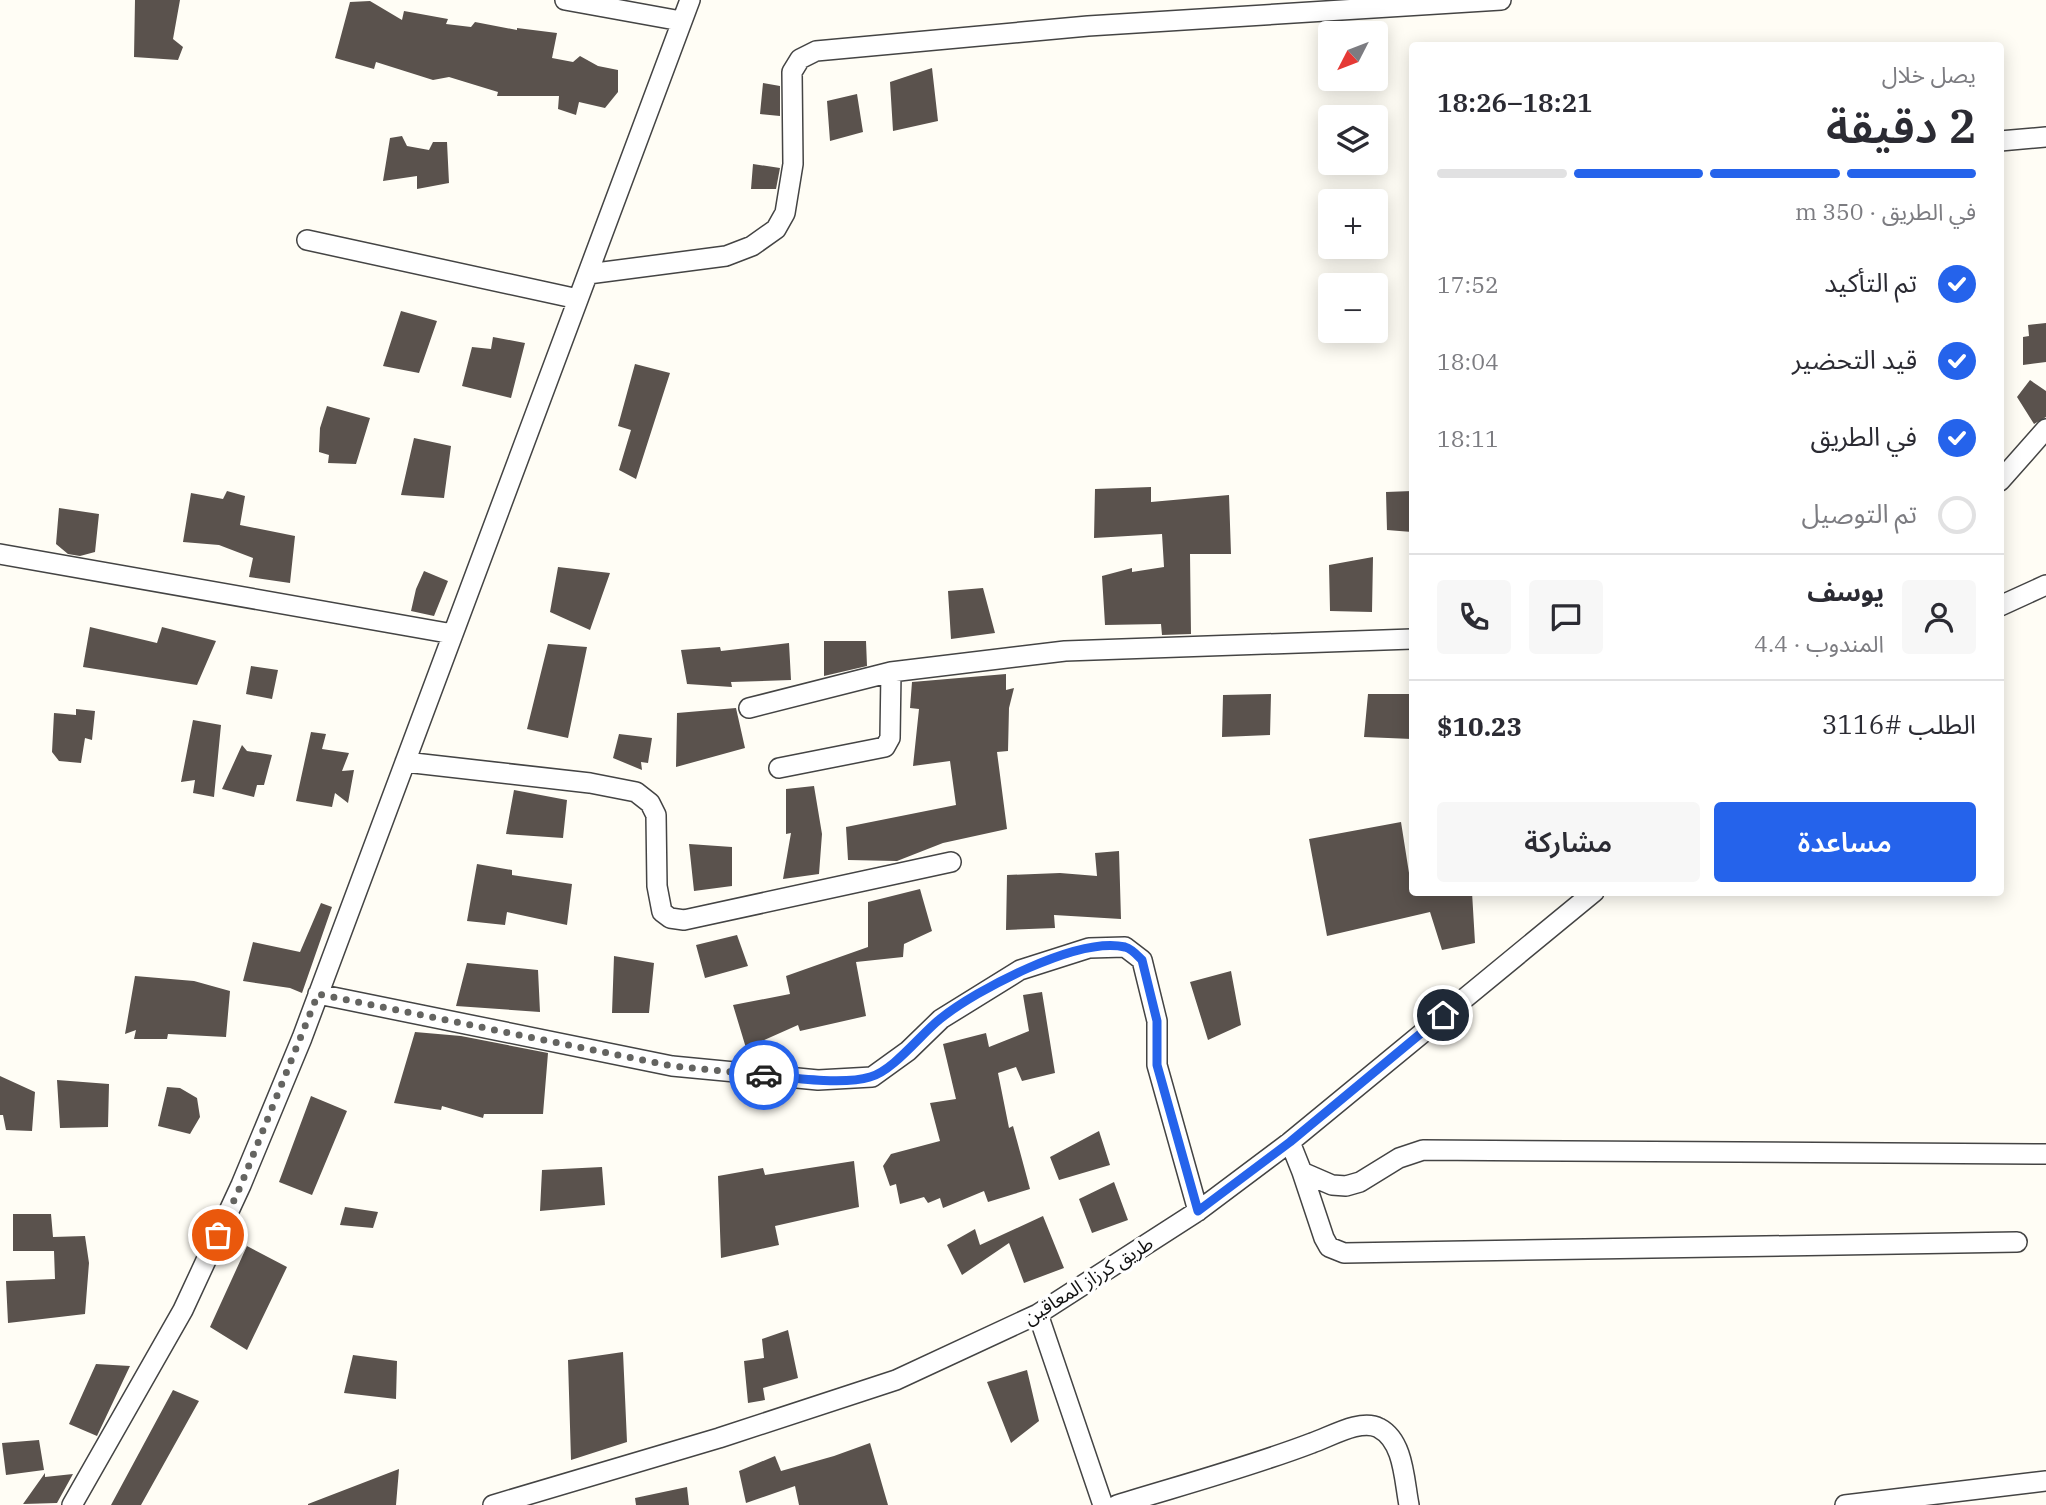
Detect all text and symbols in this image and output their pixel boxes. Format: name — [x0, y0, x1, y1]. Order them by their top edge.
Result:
north arrow — [1318, 21, 1388, 91]
map controls — [1318, 21, 1388, 343]
text: يصل خلال — [1882, 59, 1976, 89]
text: 18:21–18:26 — [1437, 85, 1593, 119]
text: 2 دقيقة — [1826, 96, 1976, 156]
button: layers — [1318, 105, 1388, 175]
button: + — [1318, 189, 1388, 259]
text: في الطريق · 350 m — [1795, 196, 1976, 226]
text: تم التأكيد — [1824, 265, 1917, 299]
icon: check — [1938, 265, 1976, 303]
text: 17:52 — [1437, 269, 1499, 299]
button: − — [1318, 273, 1388, 343]
text: قيد التحضير — [1792, 342, 1917, 376]
icon: check — [1938, 342, 1976, 380]
text: 18:04 — [1437, 346, 1499, 376]
text: في الطريق — [1811, 419, 1917, 453]
icon: check — [1938, 419, 1976, 457]
text: 18:11 — [1437, 423, 1499, 453]
text: تم التوصيل — [1802, 496, 1917, 530]
text: يوسف — [1807, 574, 1884, 608]
button: phone — [1437, 580, 1511, 654]
button: chat — [1529, 580, 1603, 654]
button: person — [1902, 580, 1976, 654]
text: المندوب · 4.4 — [1754, 628, 1884, 658]
text: الطلب #3116 — [1822, 707, 1976, 741]
text: $10.23 — [1437, 709, 1522, 743]
button: مشاركة — [1437, 802, 1700, 882]
button: مساعدة — [1714, 802, 1976, 882]
pin — [1413, 985, 1473, 1045]
icon: home — [1424, 996, 1462, 1034]
courier — [729, 1040, 799, 1110]
icon: car — [745, 1056, 783, 1094]
pin — [188, 1205, 248, 1265]
icon: bag — [199, 1216, 237, 1254]
street label: طريق كرزاز المعاقين — [1019, 1230, 1157, 1329]

